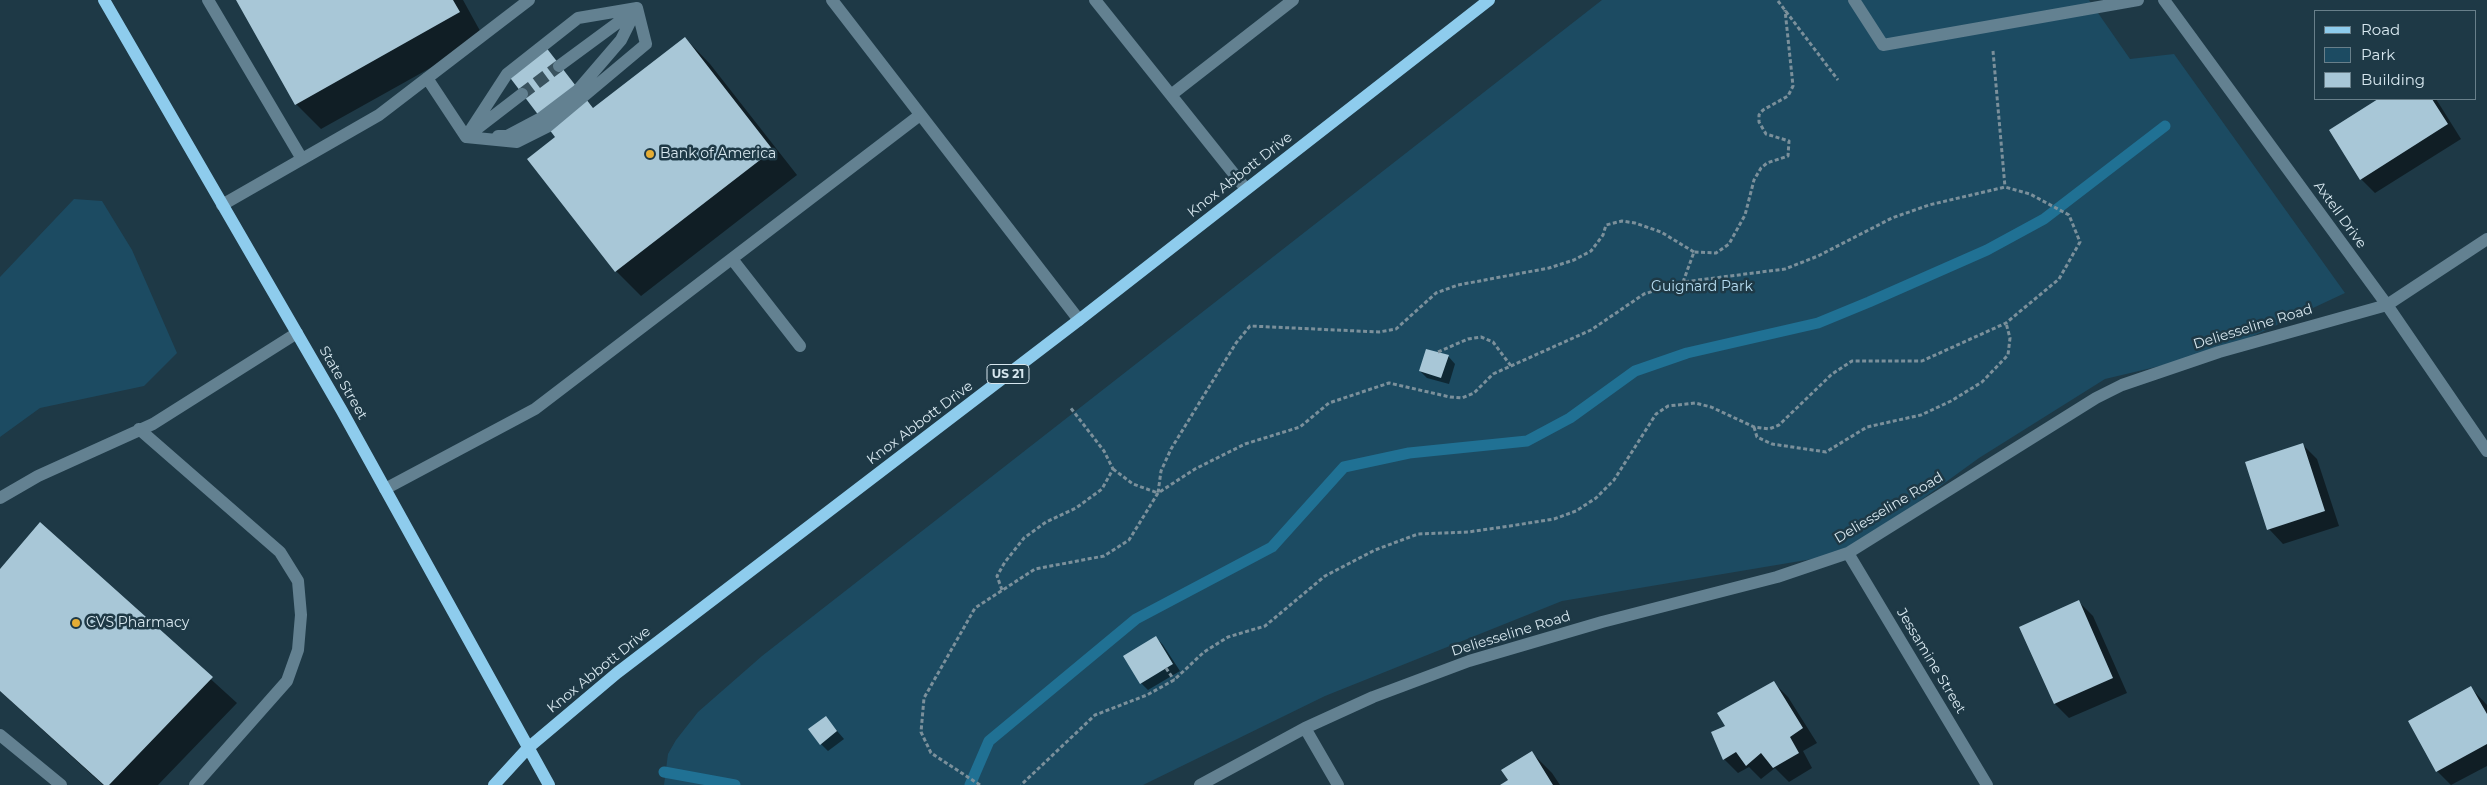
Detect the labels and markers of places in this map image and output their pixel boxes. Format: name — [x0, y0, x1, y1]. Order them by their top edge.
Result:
place label: Bank of America — [660, 146, 776, 162]
marker: Bank of America — [644, 148, 656, 160]
place label: CVS Pharmacy — [86, 615, 189, 631]
marker: CVS Pharmacy — [70, 617, 82, 629]

